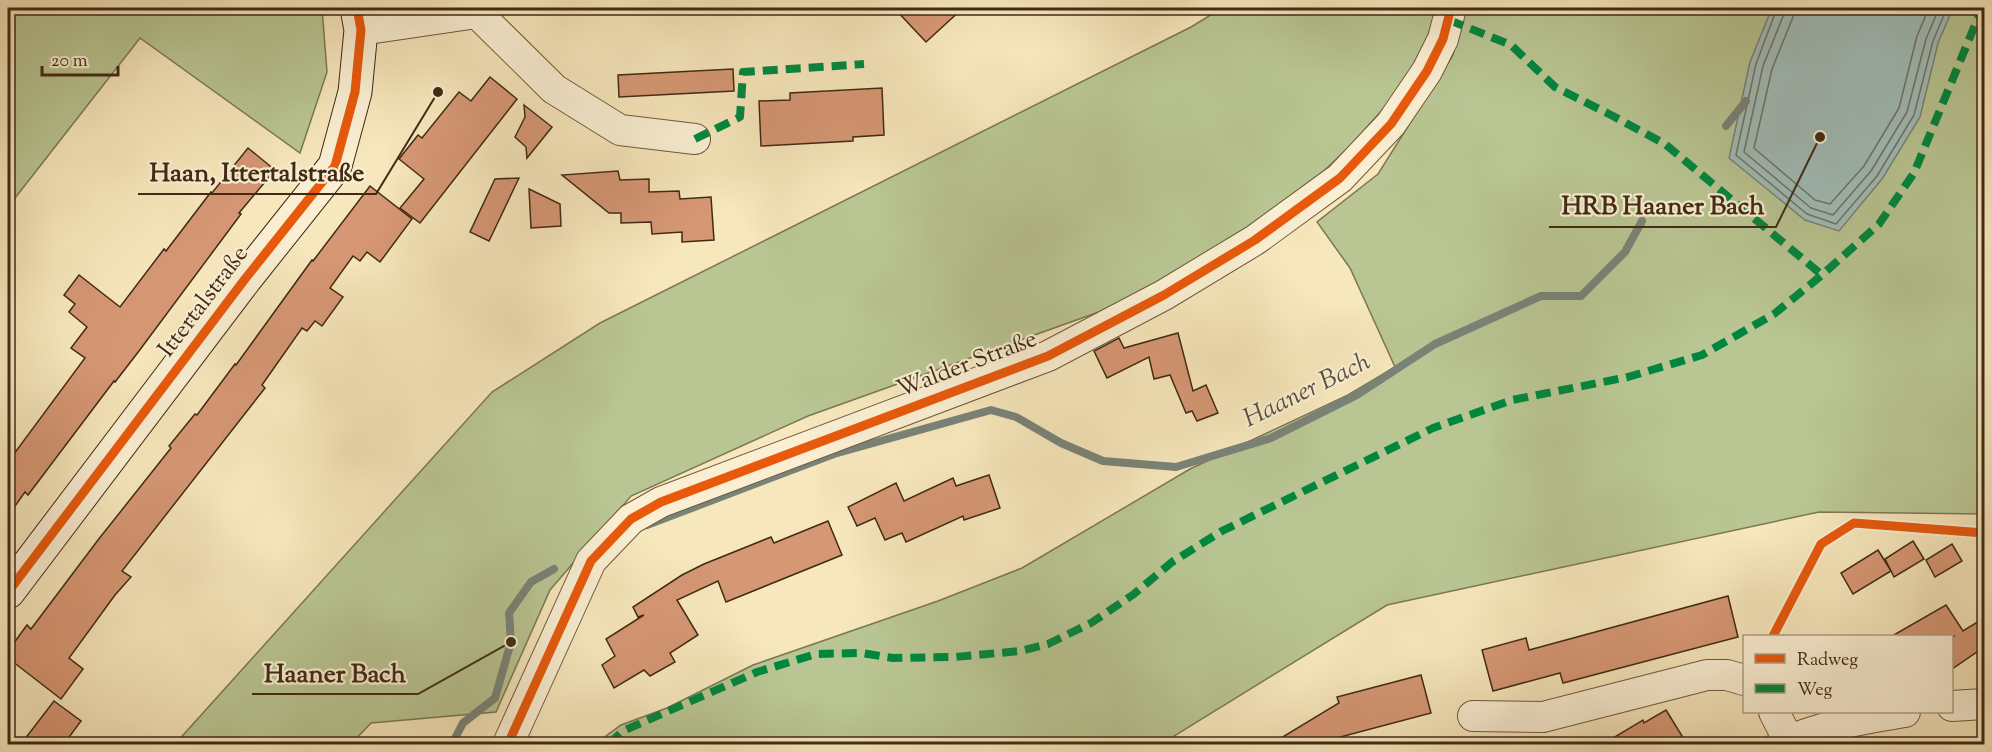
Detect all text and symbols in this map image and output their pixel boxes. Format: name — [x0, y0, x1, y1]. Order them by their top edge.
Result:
scale bar — [42, 39, 118, 77]
text: 20 m — [51, 49, 88, 75]
callout: Haan, Ittertalstraße — [138, 150, 376, 194]
text: Haan, Ittertalstraße — [150, 156, 364, 193]
callout: HRB Haaner Bach — [1549, 183, 1776, 227]
text: HRB Haaner Bach — [1561, 189, 1765, 226]
street label: Ittertalstraße — [151, 239, 257, 365]
street label: Walder Straße — [892, 323, 1042, 407]
water label: Haaner Bach — [1237, 344, 1377, 438]
legend — [1743, 635, 1953, 713]
text: Radweg — [1797, 648, 1858, 674]
callout: Haaner Bach — [252, 650, 418, 694]
text: Haaner Bach — [264, 657, 407, 694]
text: Weg — [1797, 678, 1833, 704]

